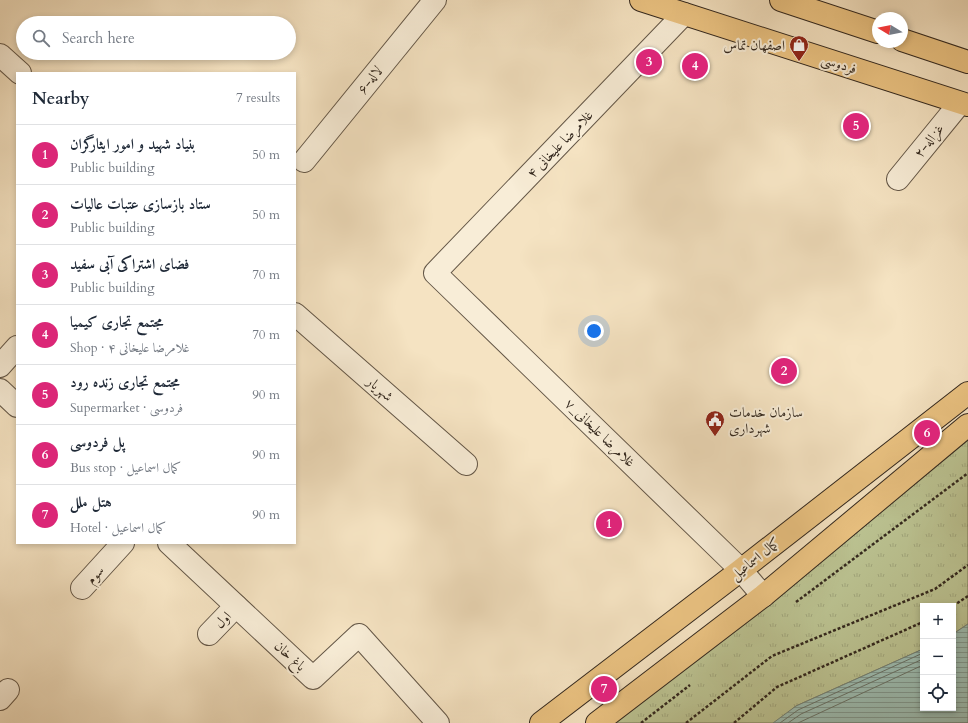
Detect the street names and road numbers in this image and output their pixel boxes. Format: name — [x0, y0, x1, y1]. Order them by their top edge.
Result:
street label: فردوسی — [819, 49, 859, 79]
street label: ۶-لاله — [353, 62, 387, 98]
street label: ۴ غلامرضا علیخانی — [523, 106, 597, 182]
street label: ۲-غزاله — [910, 120, 948, 162]
street label: شهریار — [361, 371, 397, 406]
street label: ۷_غلامرضا علیخانی — [561, 395, 639, 471]
street label: کمال اسماعیل — [726, 534, 784, 585]
street label: سوم — [82, 562, 111, 590]
street label: اول — [210, 607, 236, 633]
street label: باغ خان — [269, 636, 310, 677]

